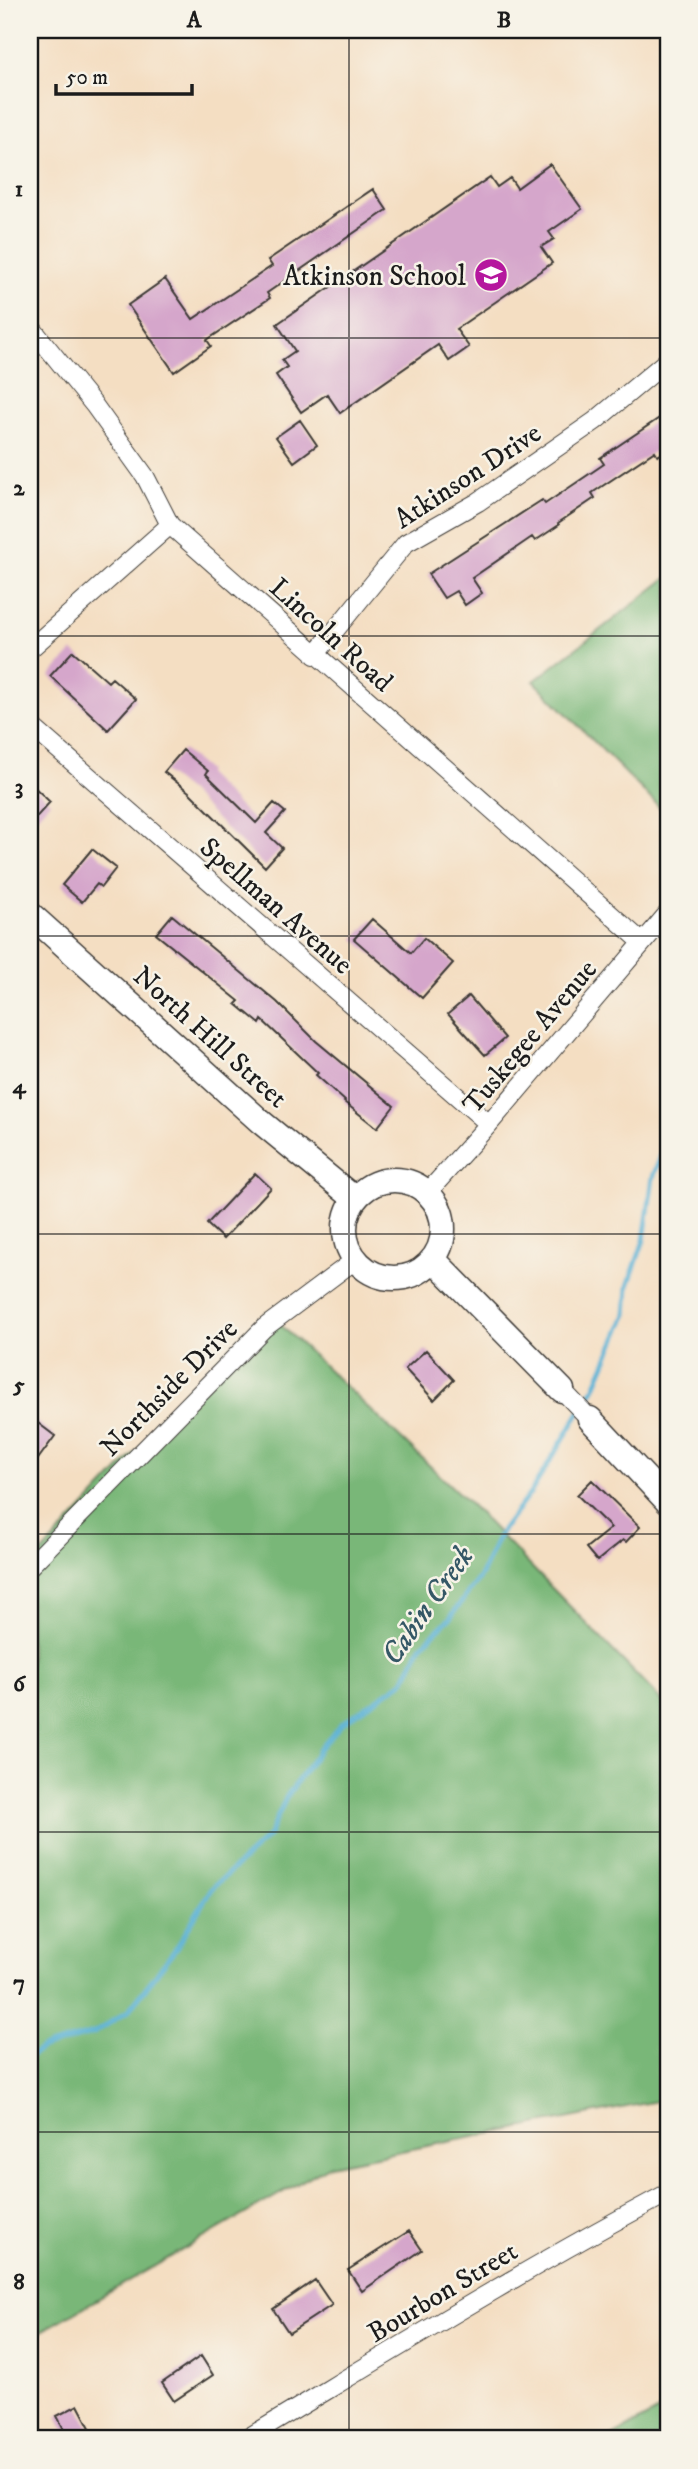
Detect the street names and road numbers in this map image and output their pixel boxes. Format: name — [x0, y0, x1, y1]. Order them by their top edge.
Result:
street label: Atkinson Drive — [388, 416, 548, 537]
street label: Lincoln Road — [262, 570, 400, 700]
street label: Spellman Avenue — [192, 830, 360, 982]
street label: Tuskegee Avenue — [455, 953, 605, 1121]
street label: North Hill Street — [126, 959, 294, 1116]
street label: Northside Drive — [93, 1312, 245, 1464]
street label: Bourbon Street — [361, 2234, 524, 2351]

